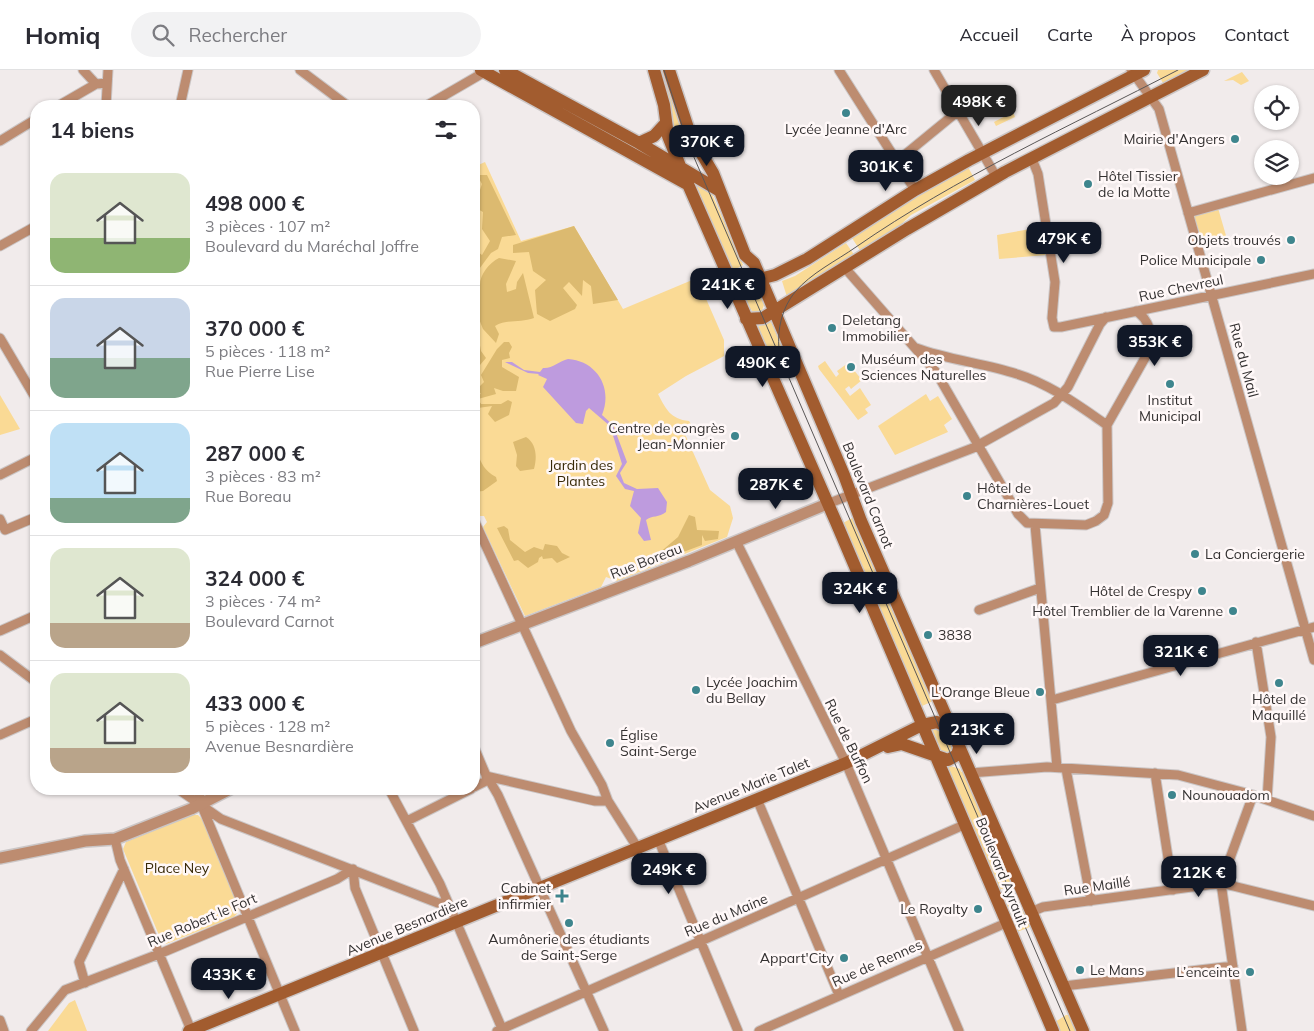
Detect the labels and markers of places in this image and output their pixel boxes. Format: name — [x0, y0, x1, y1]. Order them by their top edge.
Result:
pin: 498K € — [938, 85, 1020, 127]
marker: Lycée Jeanne d'Arc — [840, 107, 852, 119]
place label: Lycée Jeanne d'Arc — [785, 120, 907, 138]
pin: 370K € — [666, 124, 748, 167]
place label: Mairie d'Angers — [1124, 130, 1225, 148]
marker: Mairie d'Angers — [1229, 133, 1241, 145]
pin: 301K € — [845, 150, 927, 192]
place label: Hôtel Tissier de la Motte — [1098, 167, 1179, 201]
marker: Hôtel Tissier de la Motte — [1082, 178, 1094, 190]
pin: 479K € — [1023, 222, 1105, 264]
place label: Objets trouvés — [1187, 231, 1281, 249]
marker: Objets trouvés — [1285, 234, 1297, 246]
place label: Police Municipale — [1140, 251, 1251, 269]
marker: Police Municipale — [1255, 254, 1267, 266]
pin: 241K € — [687, 268, 769, 310]
place label: Deletang Immobilier — [842, 311, 910, 345]
marker: Deletang Immobilier — [826, 322, 838, 334]
pin: 353K € — [1114, 324, 1196, 367]
pin: 490K € — [722, 346, 804, 388]
place label: Muséum des Sciences Naturelles — [861, 350, 987, 384]
marker: Muséum des Sciences Naturelles — [845, 361, 857, 373]
marker: Institut Municipal — [1164, 378, 1176, 390]
place label: Institut Municipal — [1139, 391, 1201, 425]
place label: Centre de congrès Jean-Monnier — [608, 419, 726, 453]
marker: Centre de congrès Jean-Monnier — [729, 430, 741, 442]
pin: 287K € — [735, 468, 817, 510]
place label: Hôtel de Charnières-Louet — [977, 479, 1089, 513]
marker: Hôtel de Charnières-Louet — [961, 490, 973, 502]
place label: La Conciergerie — [1205, 545, 1305, 563]
marker: La Conciergerie — [1189, 548, 1201, 560]
pin: 324K € — [819, 572, 901, 614]
place label: Hôtel de Crespy — [1089, 582, 1193, 600]
marker: Hôtel de Crespy — [1196, 585, 1208, 597]
place label: Hôtel Tremblier de la Varenne — [1032, 602, 1223, 620]
marker: Hôtel Tremblier de la Varenne — [1227, 605, 1239, 617]
place label: 3838 — [938, 626, 972, 644]
marker: 3838 — [922, 629, 934, 641]
pin: 321K € — [1140, 634, 1222, 677]
place label: Lycée Joachim du Bellay — [706, 673, 798, 707]
marker: Hôtel de Maquillé — [1273, 677, 1285, 689]
place label: L'Orange Bleue — [931, 683, 1030, 701]
marker: Lycée Joachim du Bellay — [690, 684, 702, 696]
marker: L'Orange Bleue — [1034, 686, 1046, 698]
place label: Hôtel de Maquillé — [1252, 690, 1306, 724]
pin: 213K € — [936, 712, 1018, 755]
place label: Église Saint-Serge — [620, 726, 697, 760]
marker: Église Saint-Serge — [604, 737, 616, 749]
place label: Nounouadom — [1182, 786, 1270, 804]
marker: Nounouadom — [1166, 789, 1178, 801]
pin: 249K € — [628, 852, 710, 895]
pin: 212K € — [1158, 856, 1240, 898]
place label: Cabinet infirmier — [498, 879, 552, 913]
marker: Cabinet infirmier — [555, 889, 569, 903]
place label: Le Royalty — [900, 900, 969, 918]
marker: Le Royalty — [972, 903, 984, 915]
marker: Aumônerie des étudiants de Saint-Serge — [563, 917, 575, 929]
place label: Aumônerie des étudiants de Saint-Serge — [488, 930, 650, 964]
place label: Appart'City — [760, 949, 835, 967]
marker: Appart'City — [838, 952, 850, 964]
pin: 433K € — [188, 958, 270, 1000]
place label: Le Mans — [1090, 961, 1144, 979]
place label: L’enceinte — [1176, 963, 1240, 981]
marker: Le Mans — [1074, 964, 1086, 976]
marker: L’enceinte — [1244, 966, 1256, 978]

